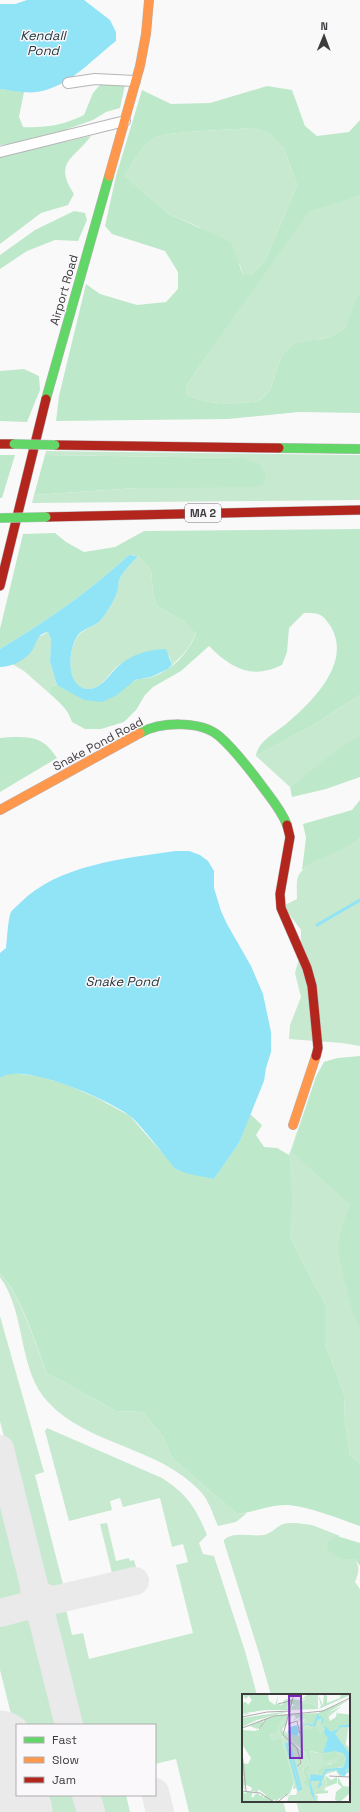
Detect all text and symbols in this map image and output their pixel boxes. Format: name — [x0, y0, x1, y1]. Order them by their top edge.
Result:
north arrow — [304, 16, 344, 56]
text: N — [320, 19, 328, 33]
water label: Kendall Pond — [20, 27, 68, 59]
street label: Airport Road — [46, 253, 82, 327]
road number: MA 2 — [185, 504, 221, 522]
street label: Snake Pond Road — [50, 713, 146, 775]
water label: Snake Pond — [85, 973, 160, 990]
inset map — [242, 1694, 350, 1802]
legend — [16, 1724, 156, 1796]
text: Fast — [52, 1732, 77, 1748]
text: Slow — [52, 1752, 79, 1768]
text: Jam — [52, 1772, 76, 1788]

